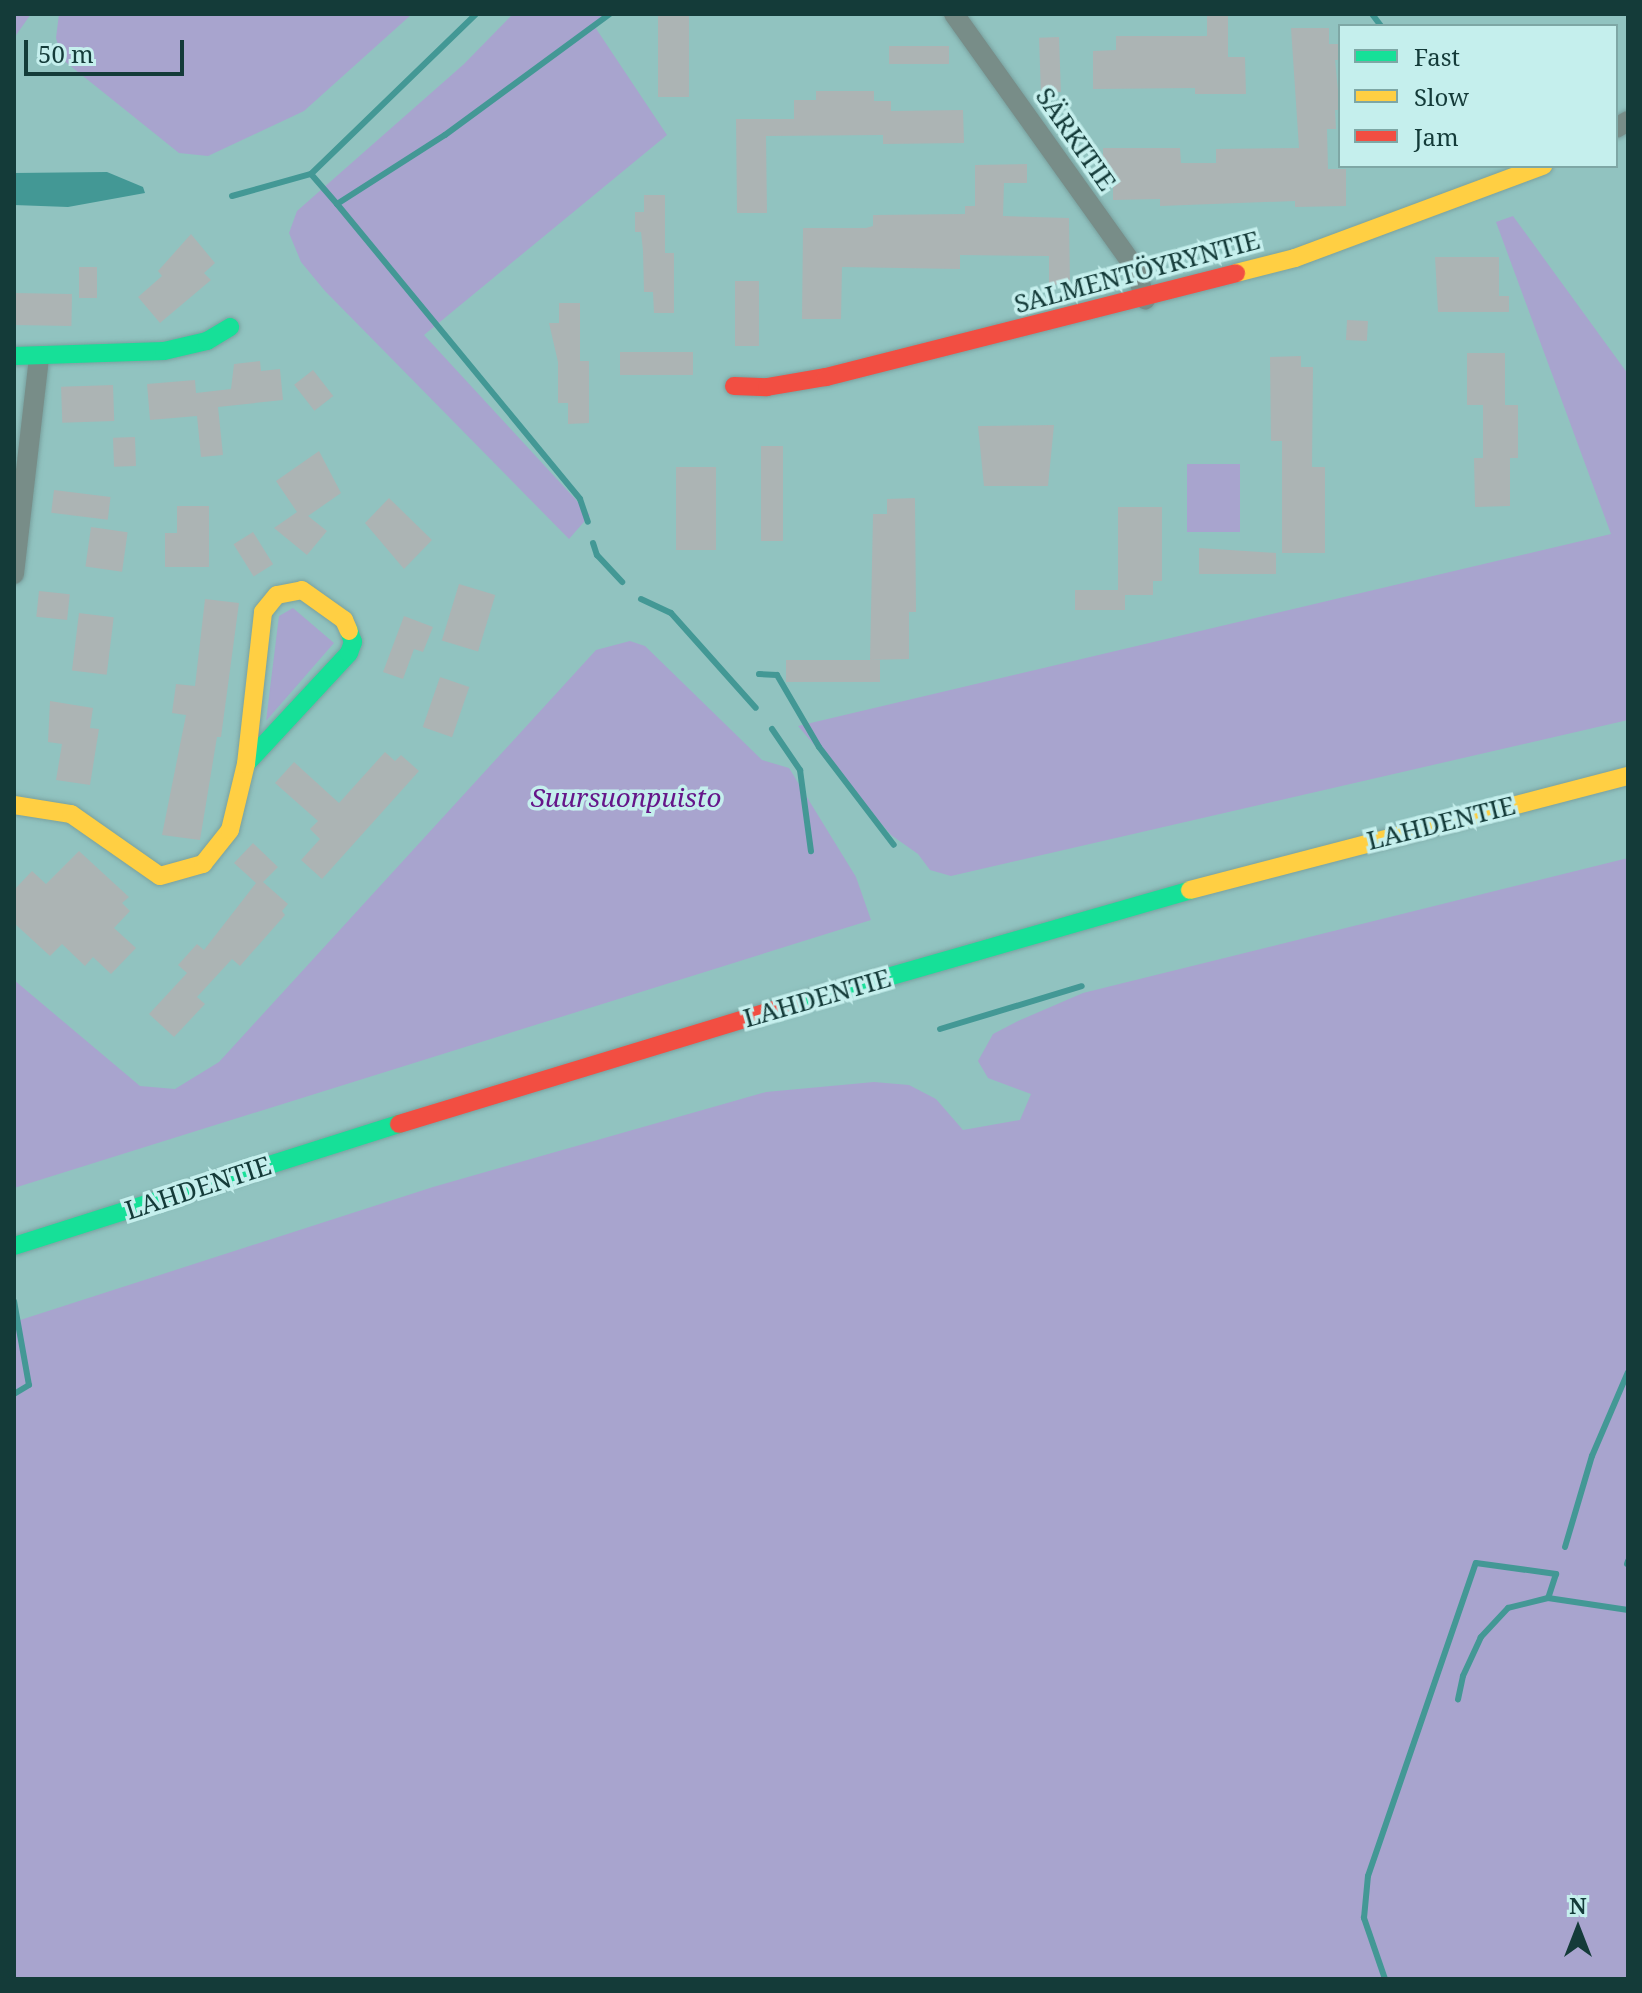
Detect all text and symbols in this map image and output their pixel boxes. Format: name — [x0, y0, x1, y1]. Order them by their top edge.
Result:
scale bar — [28, 24, 188, 74]
legend — [1338, 24, 1618, 168]
text: 50 m — [38, 37, 94, 70]
text: Fast — [1414, 40, 1460, 73]
text: Slow — [1414, 80, 1469, 113]
street label: SÄRKITIE — [1029, 82, 1123, 196]
text: Jam — [1414, 120, 1459, 153]
street label: SALMENTÖYRYNTIE — [1011, 224, 1263, 320]
park label: Suursuonpuisto — [531, 782, 721, 814]
street label: LAHDENTIE — [1364, 790, 1518, 856]
street label: LAHDENTIE — [740, 962, 894, 1034]
street label: LAHDENTIE — [121, 1150, 275, 1226]
north arrow — [1538, 1889, 1618, 1969]
text: N — [1569, 1890, 1587, 1920]

